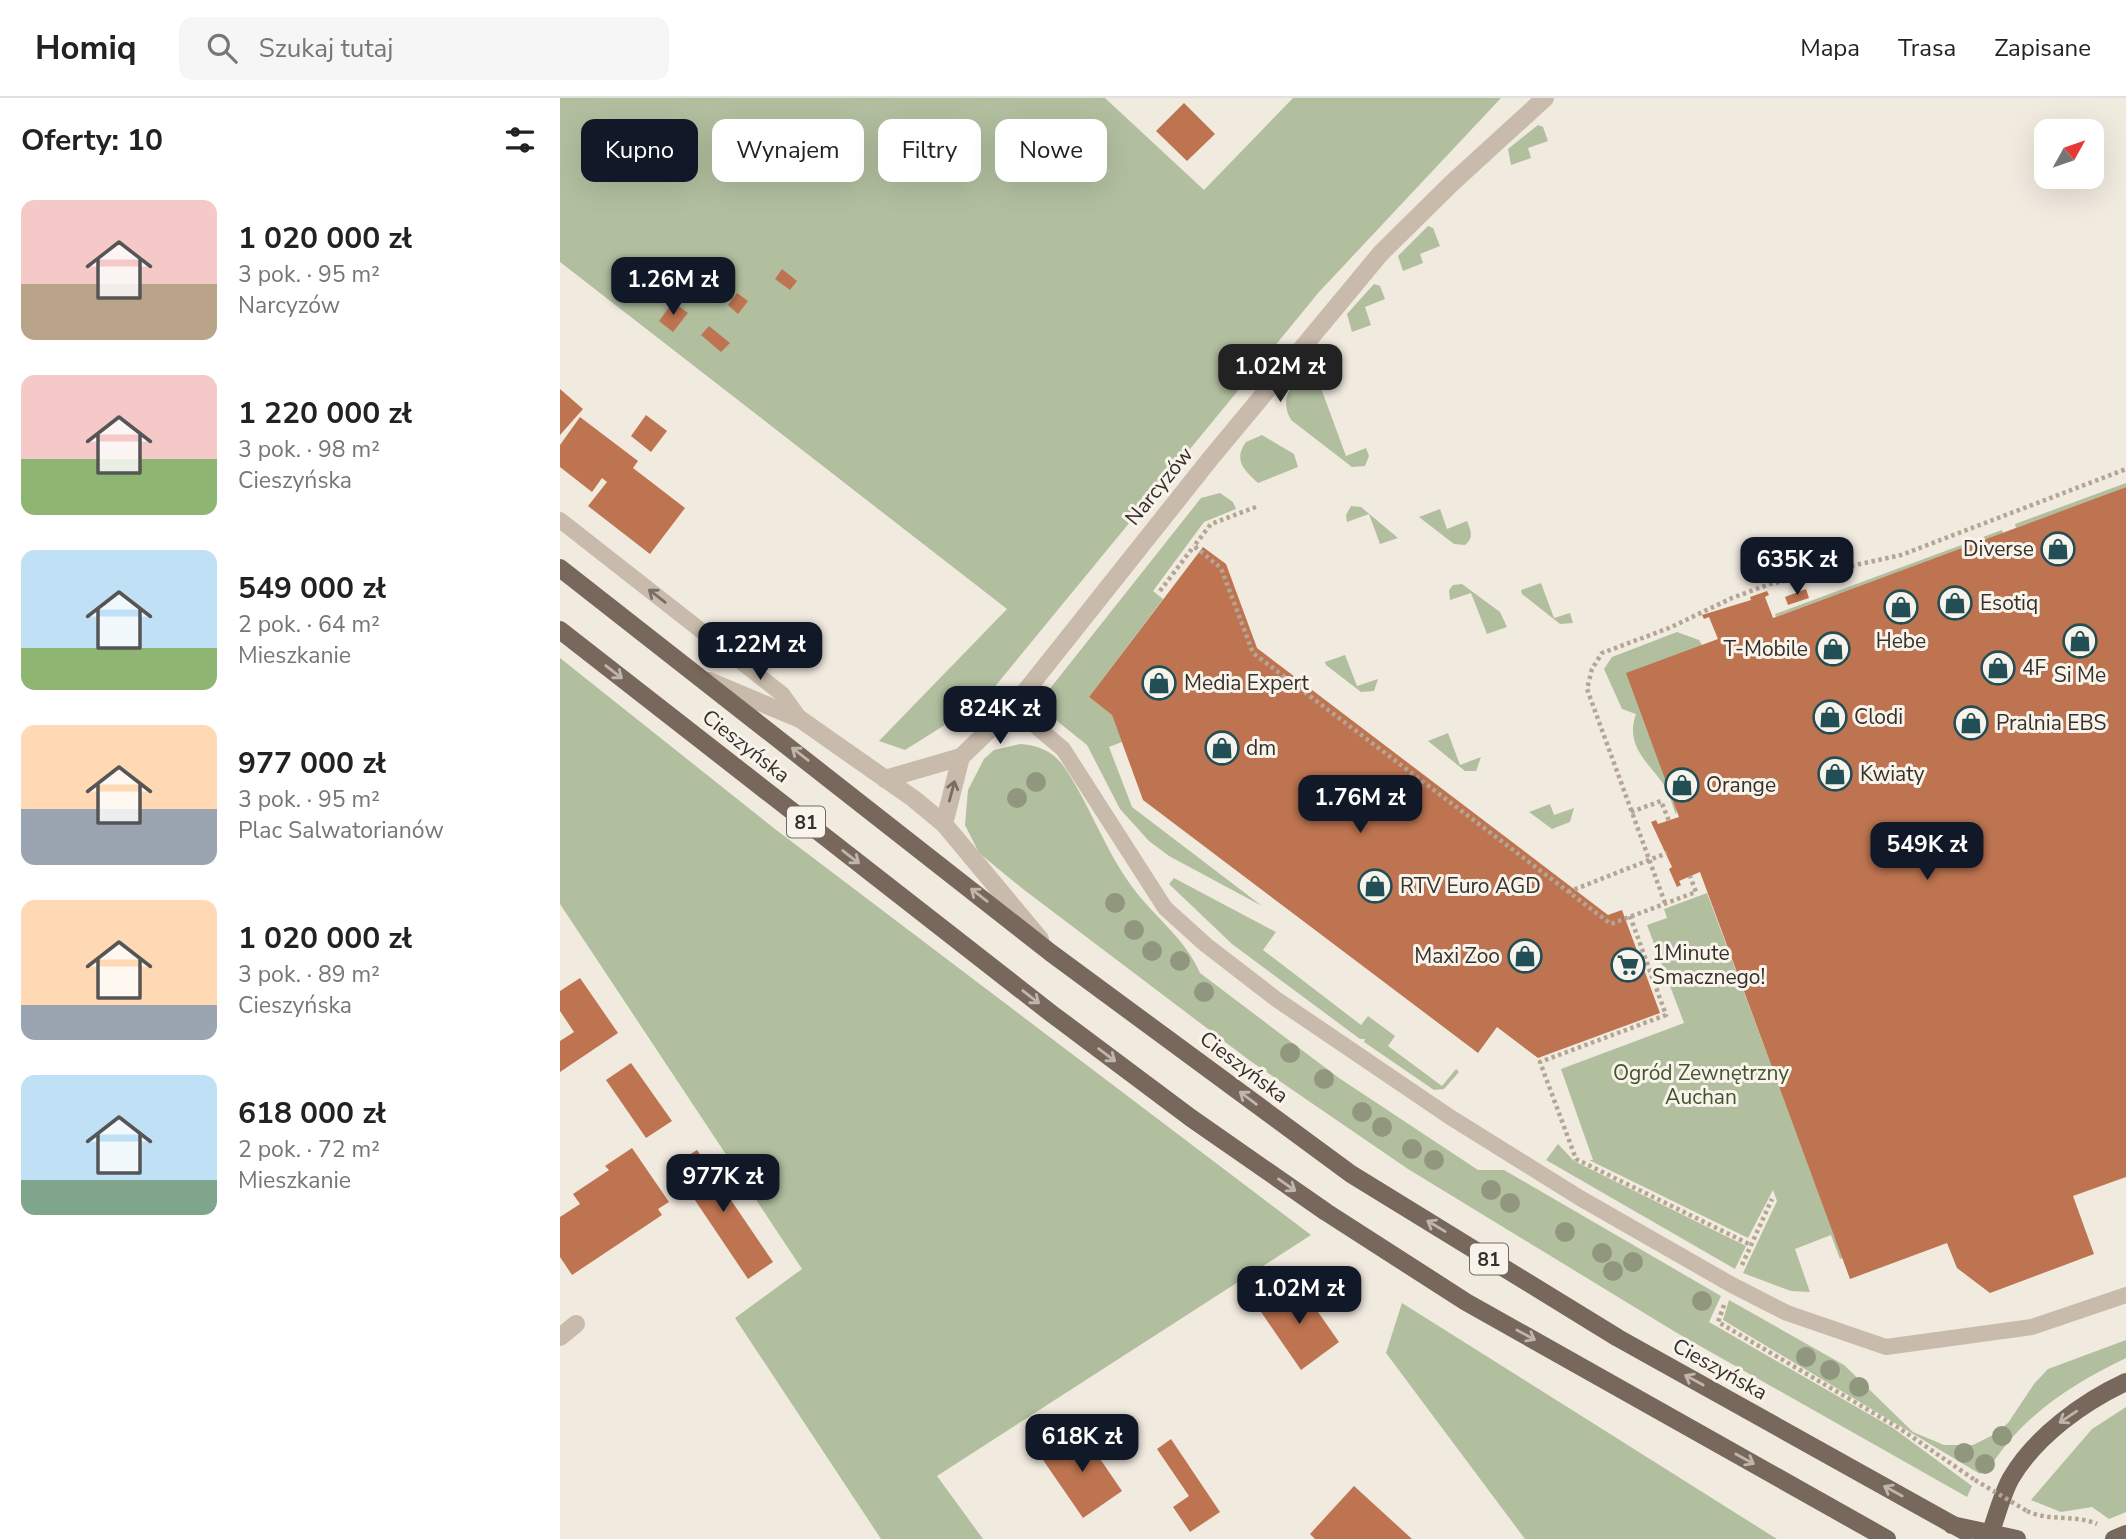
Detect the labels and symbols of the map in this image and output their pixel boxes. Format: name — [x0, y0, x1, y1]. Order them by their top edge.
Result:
north arrow — [2034, 119, 2104, 189]
pin: 1.26M zł — [601, 258, 745, 317]
pin: 1.02M zł — [1208, 344, 1352, 404]
street label: Narcyzów — [1119, 441, 1199, 531]
shop icon: Diverse — [2039, 530, 2077, 568]
place label: Diverse — [1963, 535, 2034, 563]
pin: 635K zł — [1732, 538, 1862, 597]
shop icon: Esotiq — [1936, 584, 1974, 622]
one-way arrow — [648, 588, 666, 603]
shop icon: Hebe — [1882, 588, 1920, 626]
place label: Esotiq — [1980, 589, 2038, 617]
pin: 1.22M zł — [688, 622, 832, 682]
shop icon: Si Me — [2061, 622, 2099, 660]
place label: Hebe — [1876, 627, 1926, 655]
shop icon: T-Mobile — [1814, 630, 1852, 668]
place label: T-Mobile — [1723, 635, 1808, 663]
shop icon: 4F — [1979, 649, 2017, 687]
place label: 4F — [2022, 654, 2046, 682]
place label: Si Me — [2054, 661, 2106, 689]
shop icon: Media Expert — [1140, 664, 1178, 702]
one-way arrow — [604, 665, 623, 680]
place label: Media Expert — [1184, 669, 1310, 697]
pin: 824K zł — [935, 686, 1065, 746]
shop icon: Clodi — [1811, 698, 1849, 736]
street label: Cieszyńska — [696, 703, 796, 789]
place label: Clodi — [1854, 703, 1903, 731]
shop icon: Pralnia EBS — [1952, 704, 1990, 742]
place label: Pralnia EBS — [1996, 709, 2107, 737]
shop icon: dm — [1203, 729, 1241, 767]
place label: dm — [1246, 734, 1276, 762]
one-way arrow — [791, 747, 809, 762]
shop icon: Kwiaty — [1816, 755, 1854, 793]
place label: Kwiaty — [1860, 760, 1925, 788]
shop icon: Orange — [1663, 766, 1701, 804]
place label: Orange — [1706, 771, 1776, 799]
pin: 1.76M zł — [1288, 776, 1432, 835]
one-way arrow — [947, 780, 960, 802]
road number: 81 — [787, 806, 825, 838]
pin: 549K zł — [1862, 822, 1992, 882]
one-way arrow — [842, 850, 860, 865]
shop icon: RTV Euro AGD — [1356, 867, 1394, 905]
place label: RTV Euro AGD — [1400, 872, 1541, 900]
one-way arrow — [970, 888, 988, 903]
shop icon: Maxi Zoo — [1506, 937, 1544, 975]
place label: 1Minute Smacznego! — [1652, 939, 1765, 991]
place label: Maxi Zoo — [1414, 942, 1500, 970]
supermarket icon: 1Minute Smacznego! — [1609, 946, 1647, 984]
one-way arrow — [1021, 989, 1039, 1004]
street label: Cieszyńska — [1194, 1024, 1294, 1110]
one-way arrow — [1097, 1047, 1116, 1062]
park label: Ogród Zewnętrzny Auchan — [1613, 1059, 1789, 1111]
one-way arrow — [1239, 1091, 1258, 1105]
pin: 977K zł — [658, 1154, 788, 1214]
one-way arrow — [1277, 1178, 1296, 1192]
one-way arrow — [1426, 1219, 1446, 1233]
road number: 81 — [1470, 1244, 1508, 1274]
pin: 1.02M zł — [1227, 1266, 1371, 1326]
one-way arrow — [1515, 1328, 1535, 1342]
street label: Cieszyńska — [1668, 1332, 1772, 1406]
one-way arrow — [1684, 1373, 1705, 1386]
one-way arrow — [2058, 1410, 2078, 1424]
pin: 618K zł — [1017, 1414, 1147, 1474]
one-way arrow — [1735, 1452, 1755, 1466]
one-way arrow — [1883, 1484, 1903, 1498]

